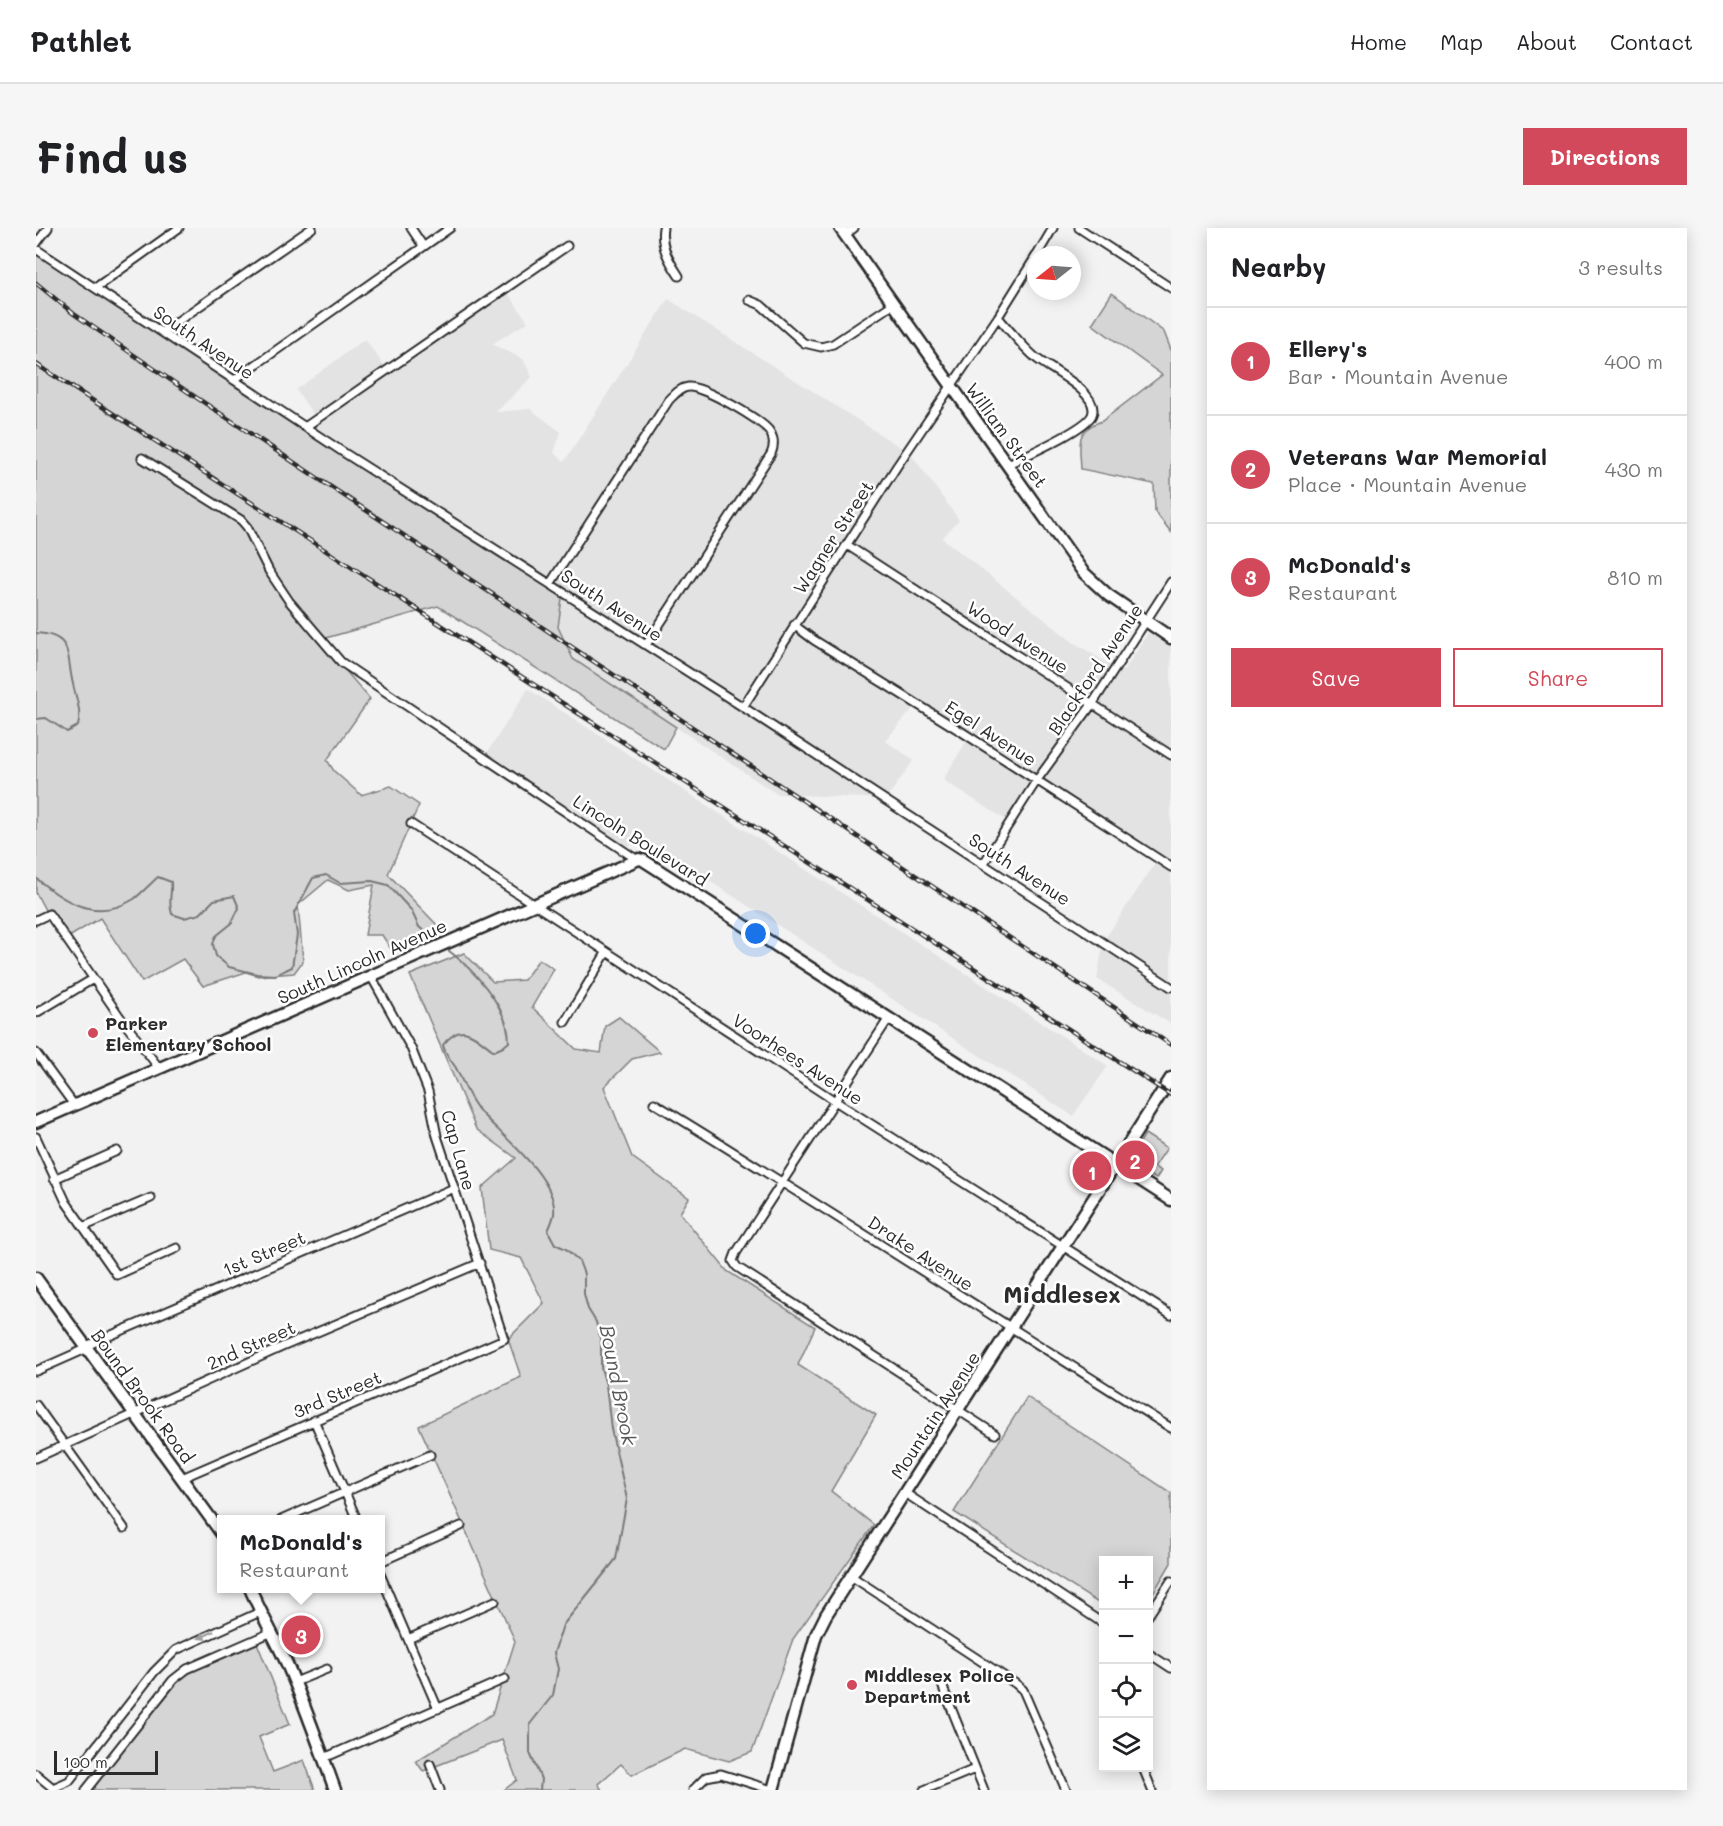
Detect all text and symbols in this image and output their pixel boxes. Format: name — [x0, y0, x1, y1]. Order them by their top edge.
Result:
text: Pathlet — [30, 23, 132, 59]
text: Home — [1350, 28, 1407, 55]
text: Map — [1440, 28, 1483, 55]
text: About — [1516, 28, 1577, 55]
text: Contact — [1610, 28, 1693, 55]
button: Directions — [1523, 128, 1687, 185]
text: Find us — [36, 129, 188, 184]
north arrow — [1027, 246, 1081, 300]
text: Nearby — [1231, 250, 1326, 284]
text: 3 results — [1578, 254, 1663, 280]
street label: South Avenue — [149, 299, 259, 385]
text: Ellery's — [1288, 334, 1367, 363]
text: 1 — [1246, 348, 1255, 374]
text: 400 m — [1604, 348, 1663, 374]
text: Bar · Mountain Avenue — [1288, 363, 1508, 389]
street label: William Street — [961, 378, 1053, 492]
text: Veterans War Memorial — [1288, 442, 1547, 471]
text: 2 — [1245, 456, 1256, 482]
text: 430 m — [1605, 456, 1663, 482]
text: Place · Mountain Avenue — [1288, 471, 1527, 497]
street label: Wagner Street — [787, 476, 879, 598]
text: McDonald's — [1288, 550, 1411, 579]
street label: South Avenue — [557, 563, 667, 647]
text: 3 — [1245, 564, 1257, 590]
text: 810 m — [1607, 564, 1663, 590]
text: Restaurant — [1288, 579, 1398, 605]
street label: Wood Avenue — [963, 595, 1073, 679]
street label: Blackford Avenue — [1042, 599, 1148, 739]
button: Save — [1231, 648, 1441, 707]
button: Share — [1453, 648, 1663, 707]
street label: Egel Avenue — [941, 694, 1041, 772]
street label: Lincoln Boulevard — [569, 789, 713, 891]
street label: South Avenue — [965, 827, 1075, 911]
street label: South Lincoln Avenue — [273, 913, 451, 1009]
your location — [741, 919, 770, 948]
street label: Voorhees Avenue — [728, 1008, 868, 1110]
place label: Parker Elementary School — [105, 1011, 271, 1056]
marker: Parker Elementary School — [86, 1026, 100, 1040]
street label: Cap Lane — [436, 1107, 482, 1193]
pin: 2 — [1116, 1138, 1154, 1182]
pin: 1 — [1072, 1148, 1112, 1194]
street label: Drake Avenue — [864, 1210, 978, 1296]
street label: 1st Street — [219, 1225, 309, 1281]
district label: Middlesex — [1003, 1278, 1121, 1309]
street label: 2nd Street — [203, 1315, 299, 1375]
water label: Bound Brook — [595, 1323, 643, 1448]
street label: Bound Brook Road — [86, 1324, 200, 1468]
street label: Mountain Avenue — [885, 1347, 985, 1483]
street label: 3rd Street — [289, 1365, 385, 1423]
popup — [217, 1515, 385, 1593]
text: McDonald's — [239, 1527, 363, 1556]
text: Restaurant — [239, 1556, 349, 1582]
map controls — [1099, 1556, 1153, 1772]
button: + — [1099, 1556, 1153, 1610]
button: − — [1099, 1610, 1153, 1664]
pin: 3 — [282, 1612, 320, 1658]
one-way arrow — [198, 1631, 215, 1640]
place label: Middlesex Police Department — [864, 1663, 1015, 1708]
button: locate — [1099, 1664, 1153, 1718]
marker: Middlesex Police Department — [845, 1678, 859, 1692]
button: layers — [1099, 1718, 1153, 1772]
scale bar — [54, 1748, 158, 1776]
text: 100 m — [63, 1751, 108, 1772]

